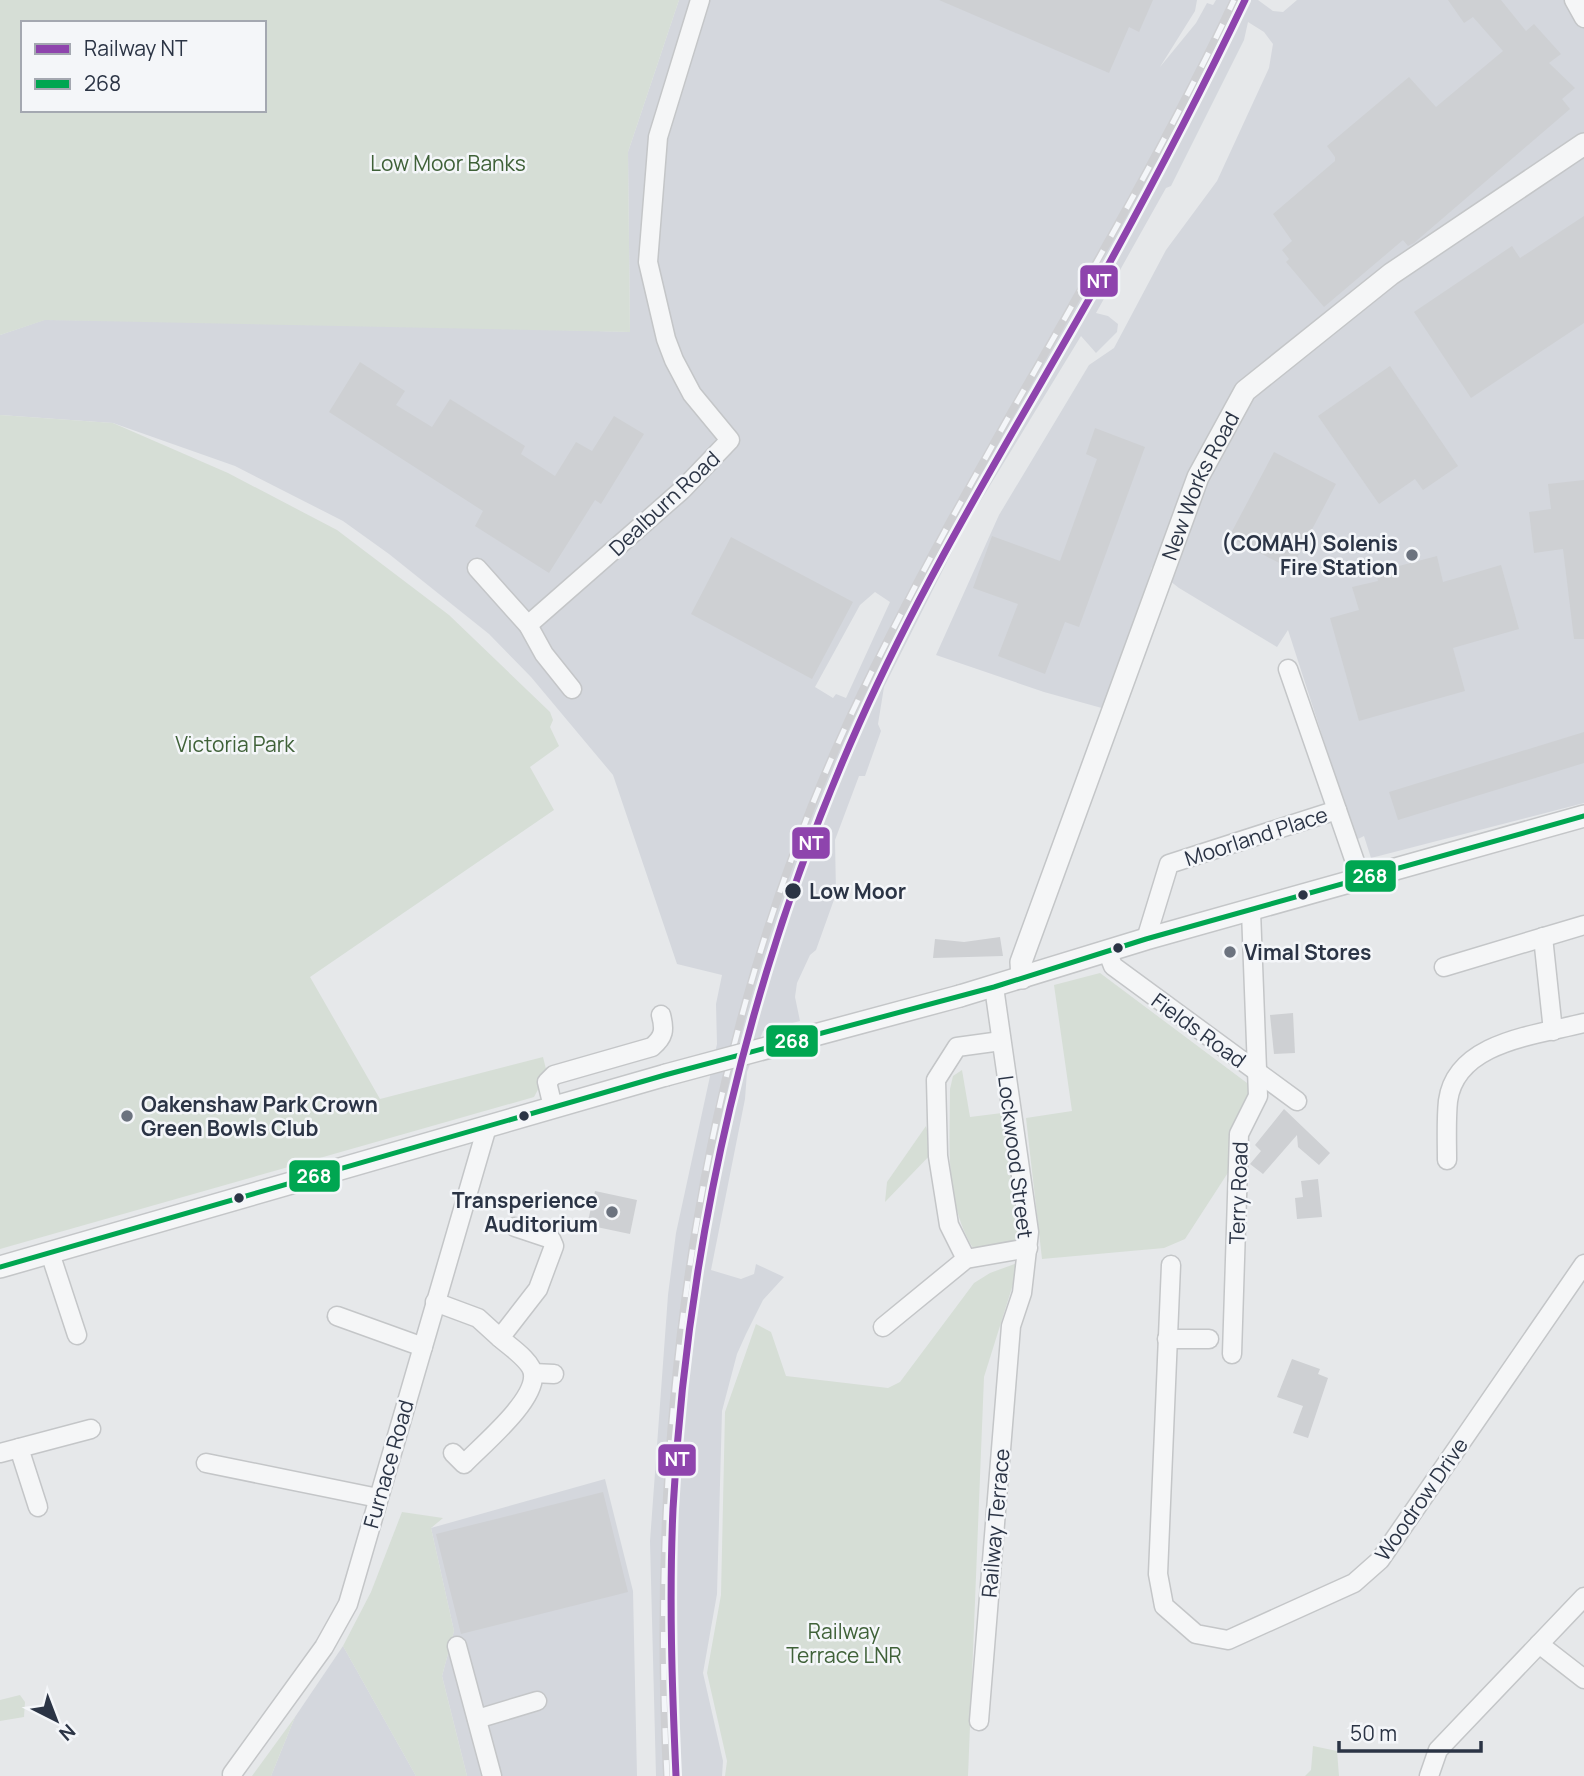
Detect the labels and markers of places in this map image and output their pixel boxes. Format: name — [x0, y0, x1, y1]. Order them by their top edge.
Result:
place label: (COMAH) Solenis Fire Station — [1221, 529, 1398, 581]
marker: (COMAH) Solenis Fire Station — [1404, 547, 1420, 563]
place label: Low Moor — [809, 877, 906, 905]
marker: Low Moor — [783, 881, 803, 901]
unlabelled marker — [1296, 888, 1310, 902]
place label: Vimal Stores — [1244, 938, 1371, 966]
unlabelled marker — [1111, 941, 1125, 955]
marker: Vimal Stores — [1222, 944, 1238, 960]
place label: Oakenshaw Park Crown Green Bowls Club — [141, 1090, 378, 1142]
marker: Oakenshaw Park Crown Green Bowls Club — [119, 1108, 135, 1124]
unlabelled marker — [517, 1109, 531, 1123]
place label: Transperience Auditorium — [452, 1186, 598, 1238]
unlabelled marker — [232, 1191, 246, 1205]
marker: Transperience Auditorium — [604, 1204, 620, 1220]

